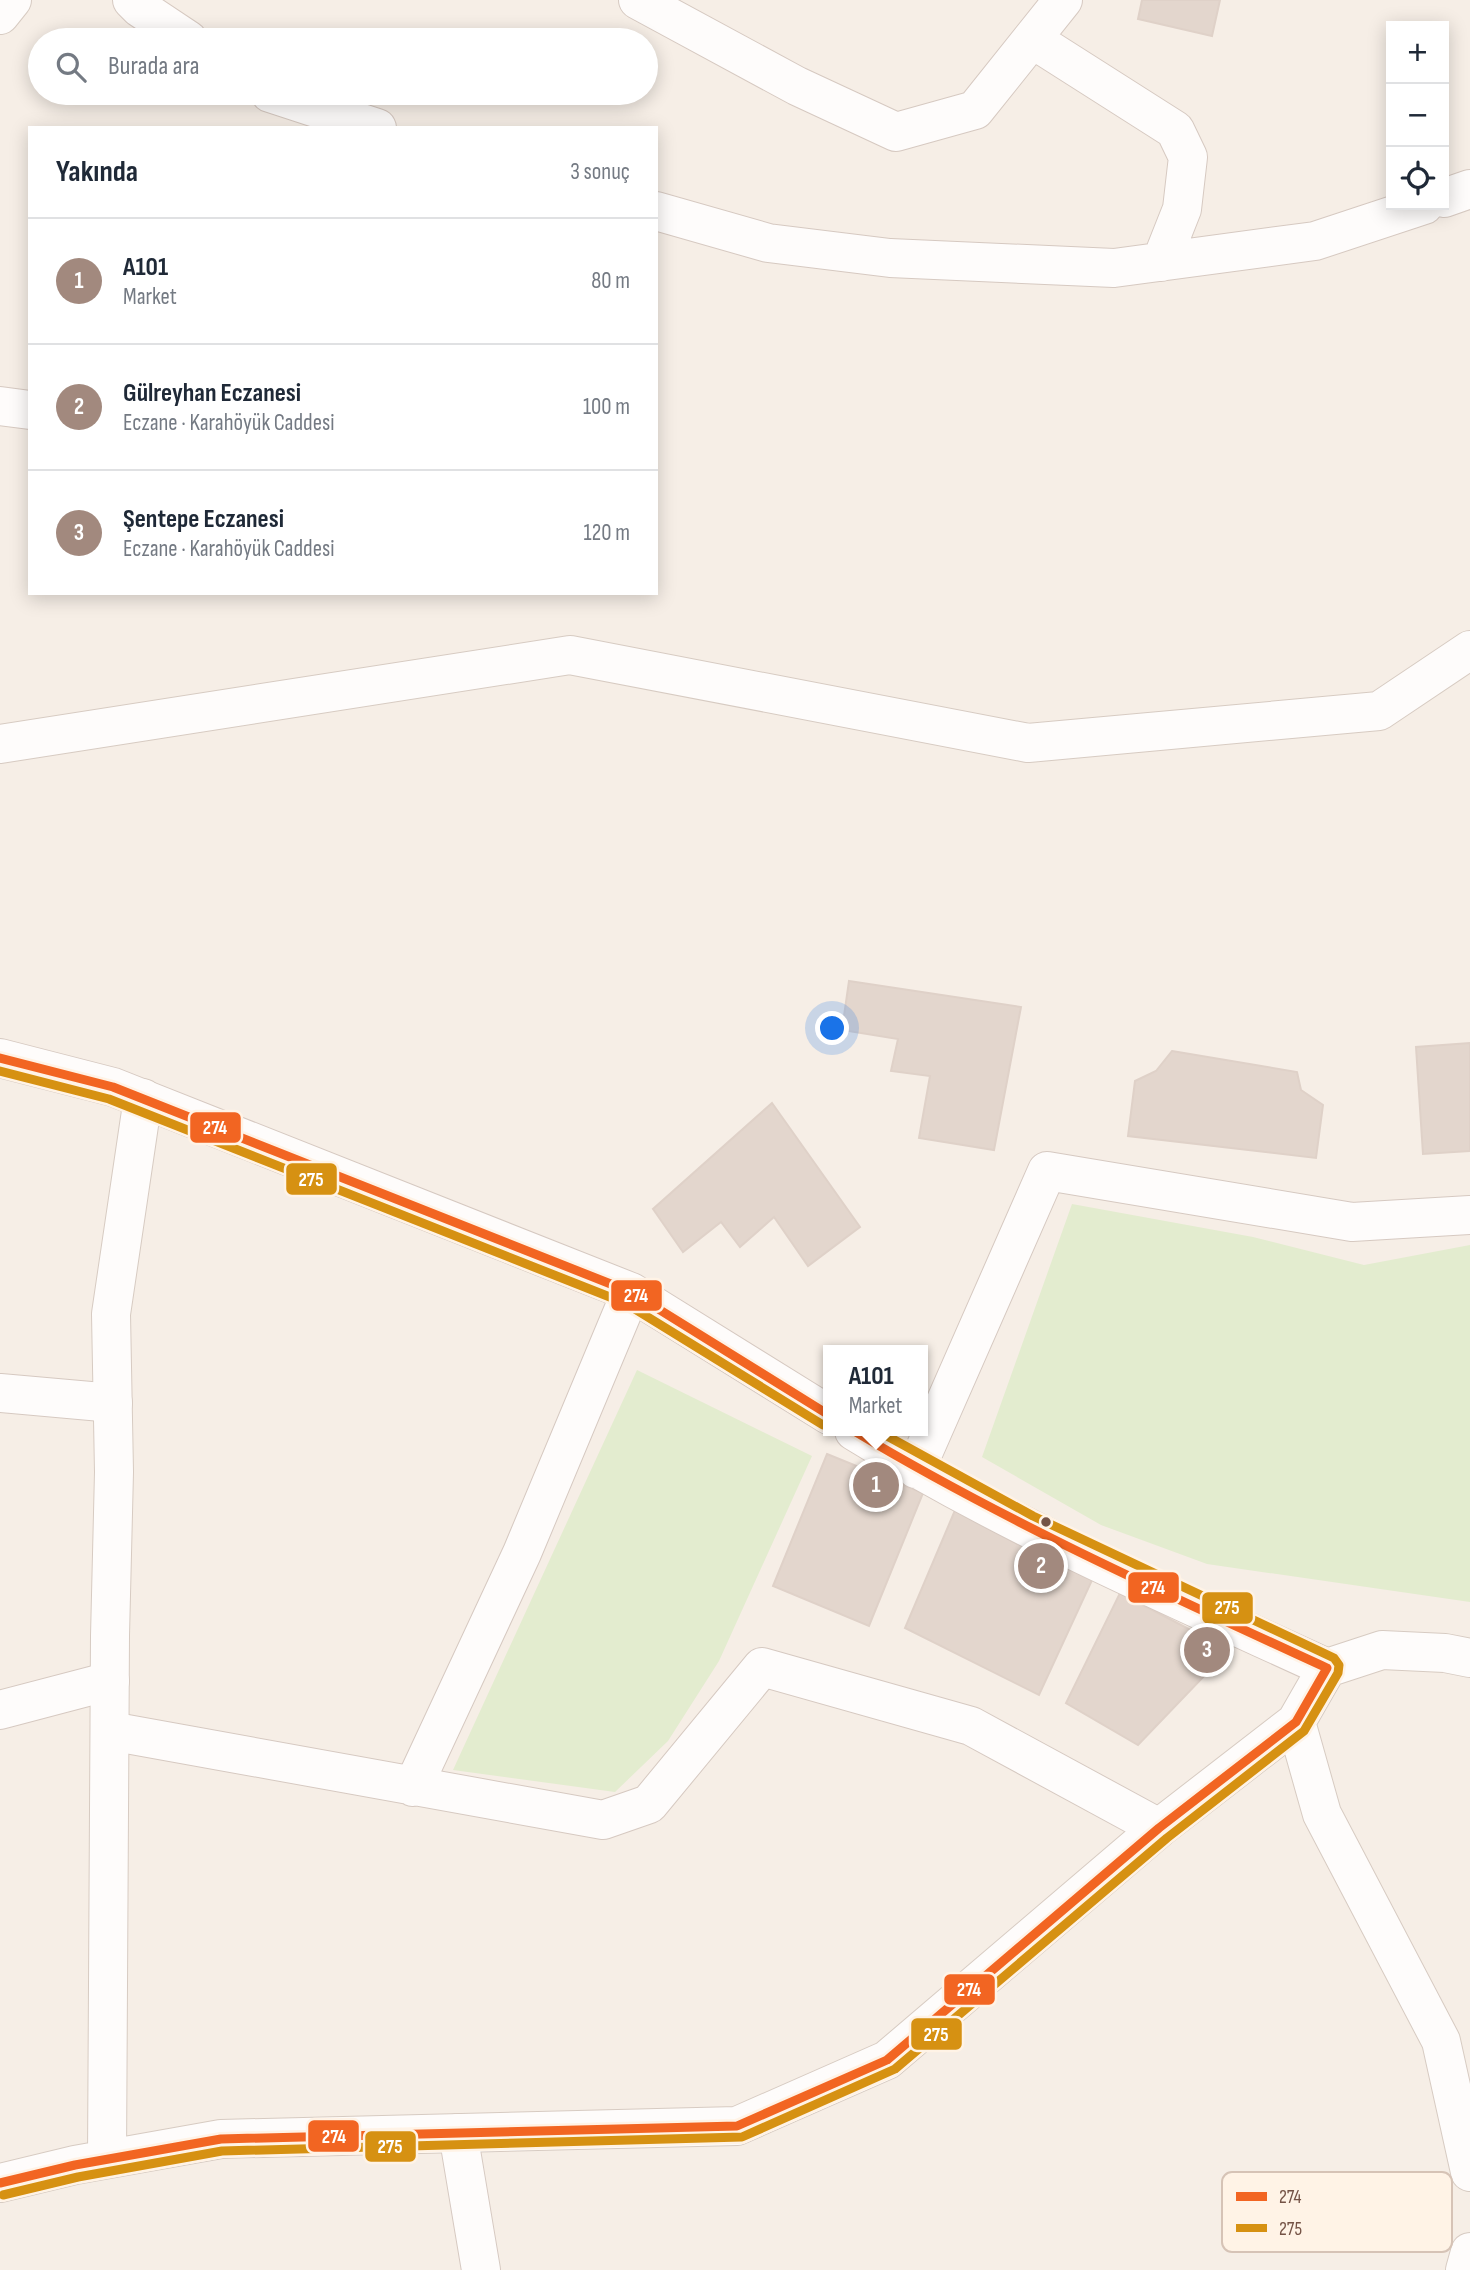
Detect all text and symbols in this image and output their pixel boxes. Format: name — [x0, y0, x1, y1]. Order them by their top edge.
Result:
map controls — [1386, 21, 1449, 210]
button: + — [1386, 21, 1449, 84]
search box — [28, 28, 658, 105]
icon: search — [52, 48, 90, 86]
text: Burada ara — [108, 51, 200, 82]
button: − — [1386, 84, 1449, 147]
button: locate — [1386, 147, 1449, 210]
text: Yakında — [56, 154, 138, 190]
text: 3 sonuç — [570, 158, 630, 186]
text: A101 — [123, 252, 168, 283]
text: 1 — [74, 267, 84, 295]
text: 80 m — [591, 267, 630, 295]
text: Market — [123, 283, 177, 311]
text: Gülreyhan Eczanesi — [123, 378, 301, 409]
text: 2 — [74, 393, 84, 421]
text: 100 m — [583, 393, 630, 421]
text: Eczane · Karahöyük Caddesi — [123, 409, 334, 437]
text: Şentepe Eczanesi — [123, 504, 284, 535]
text: 3 — [74, 519, 84, 547]
text: 120 m — [584, 519, 630, 547]
text: Eczane · Karahöyük Caddesi — [123, 535, 334, 563]
your location — [815, 1011, 849, 1045]
line badge: 274 — [189, 1111, 242, 1144]
text: 274 — [203, 1117, 227, 1140]
line badge: 275 — [285, 1162, 338, 1196]
text: 275 — [299, 1169, 323, 1192]
line badge: 274 — [610, 1279, 663, 1312]
text: 274 — [624, 1285, 648, 1308]
popup — [823, 1345, 928, 1436]
text: A101 — [849, 1361, 894, 1392]
text: Market — [849, 1392, 902, 1420]
pin: 1 — [853, 1459, 899, 1511]
unlabelled marker — [1039, 1515, 1053, 1529]
pin: 2 — [1018, 1540, 1064, 1592]
line badge: 274 — [1127, 1571, 1180, 1604]
text: 274 — [1141, 1577, 1165, 1600]
line badge: 275 — [1201, 1591, 1254, 1625]
text: 275 — [1215, 1597, 1239, 1620]
pin: 3 — [1184, 1624, 1230, 1676]
line badge: 274 — [943, 1973, 996, 2006]
text: 274 — [957, 1979, 981, 2002]
line badge: 275 — [910, 2017, 963, 2051]
text: 275 — [924, 2024, 948, 2047]
line badge: 274 — [307, 2119, 360, 2153]
text: 274 — [322, 2126, 346, 2149]
line badge: 275 — [364, 2130, 417, 2163]
text: 275 — [378, 2136, 402, 2159]
legend — [1222, 2172, 1452, 2252]
text: 274 — [1279, 2186, 1301, 2209]
text: 275 — [1279, 2218, 1302, 2241]

